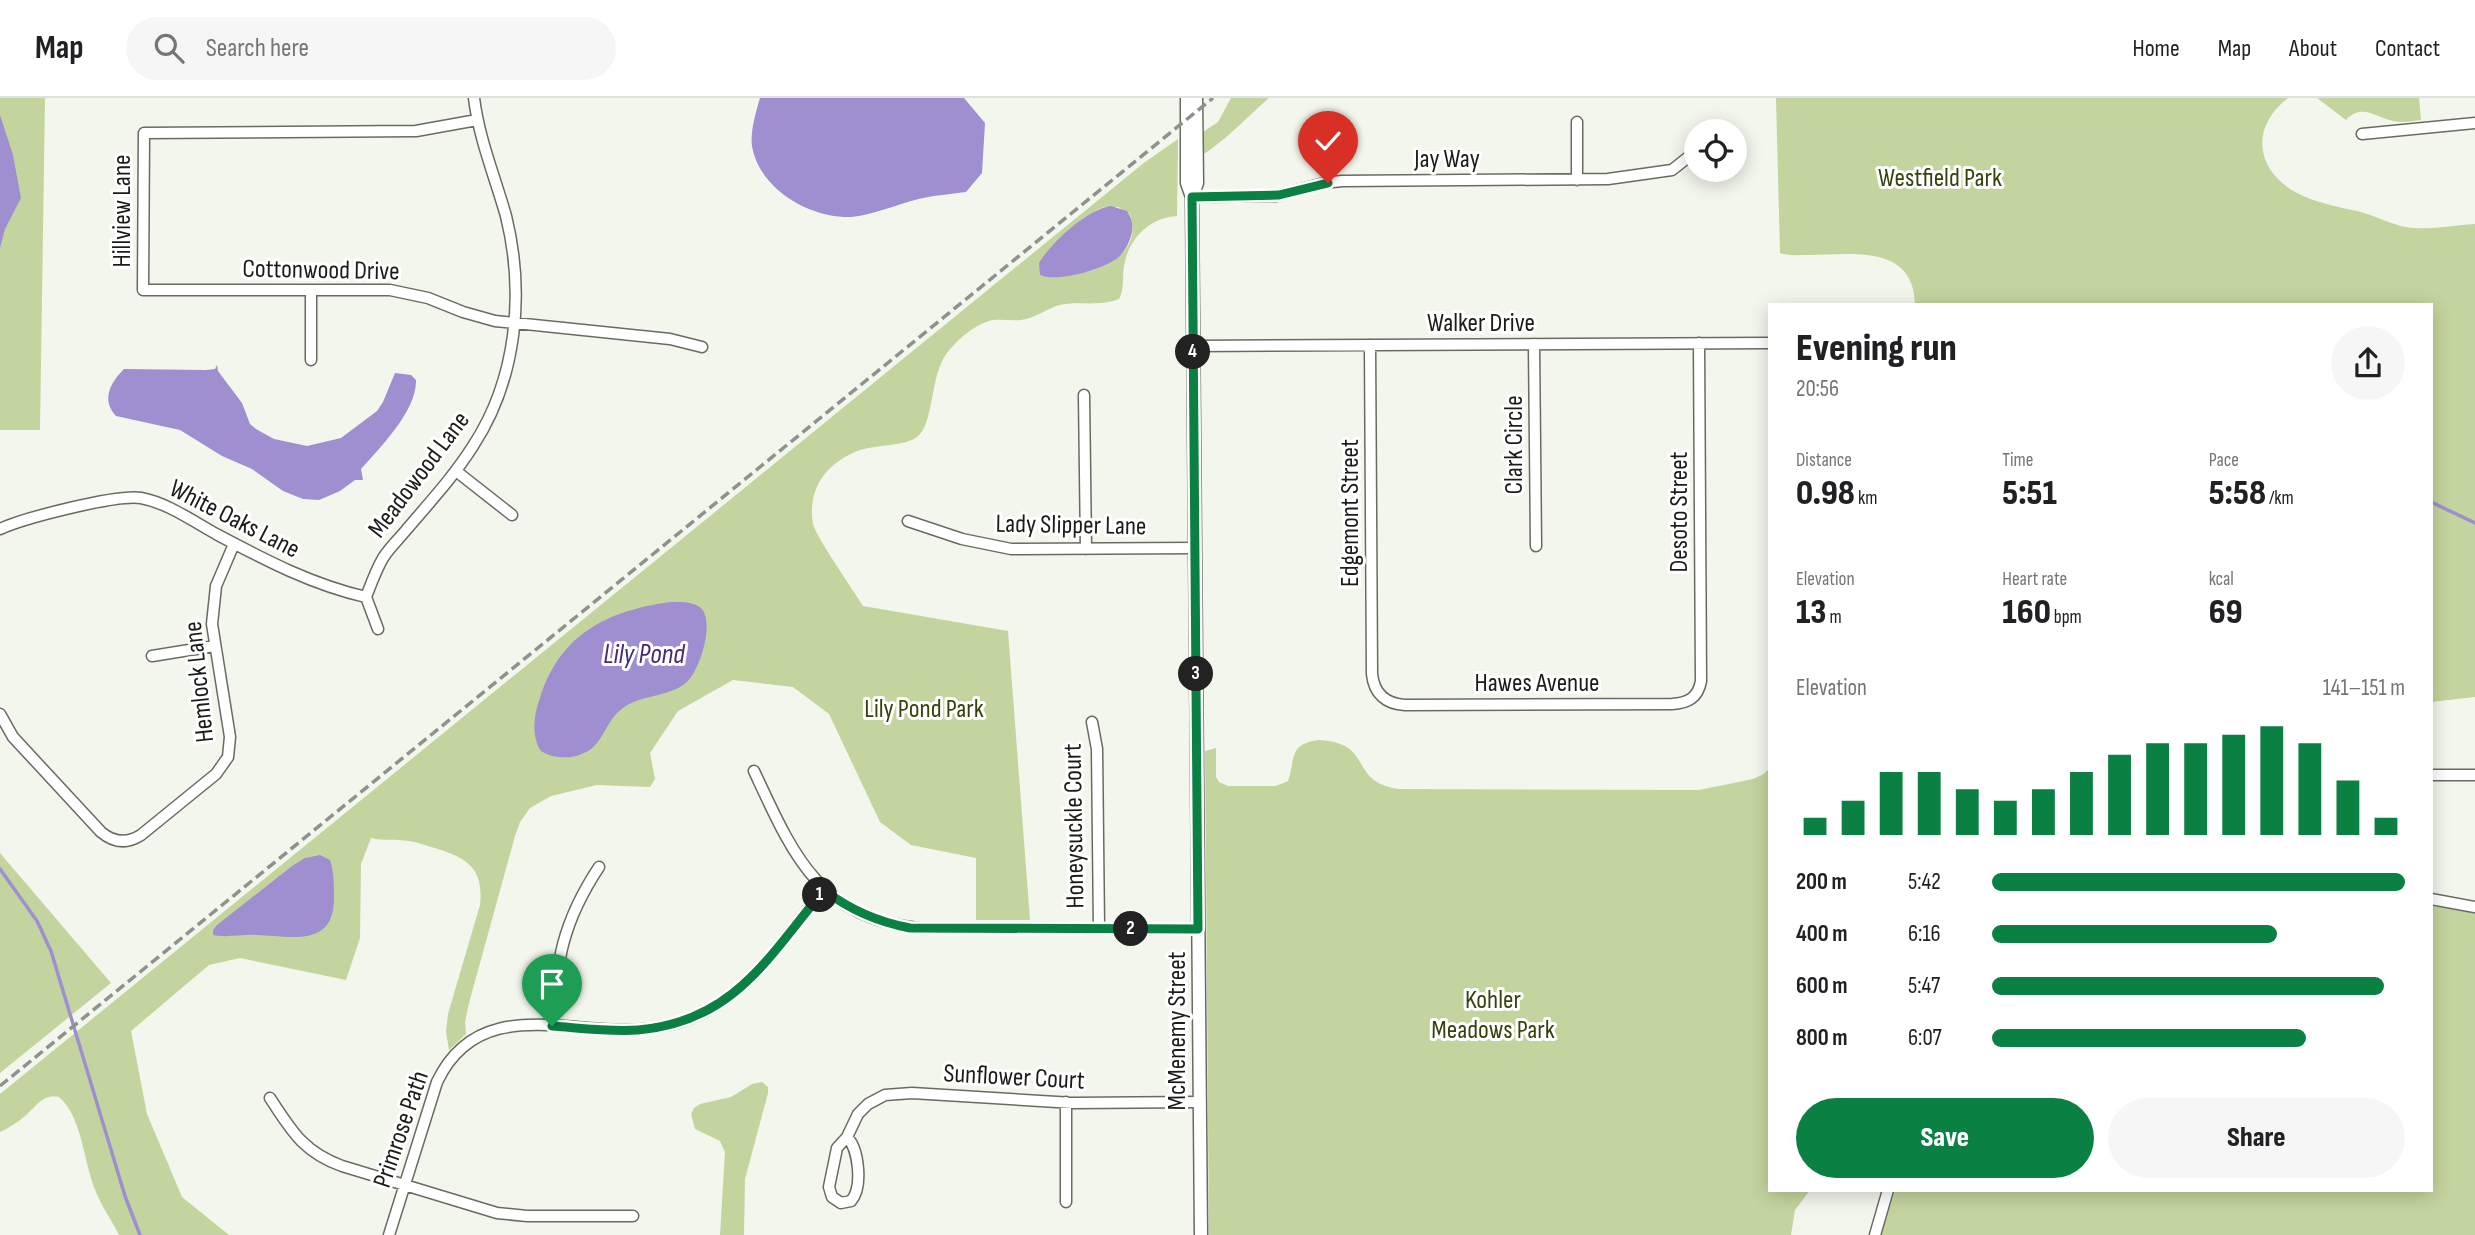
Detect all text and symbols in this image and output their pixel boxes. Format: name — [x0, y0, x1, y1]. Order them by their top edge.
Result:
search box — [126, 17, 616, 80]
text: Map — [35, 28, 84, 68]
icon: search — [150, 29, 188, 67]
text: Search here — [206, 33, 309, 64]
text: Home — [2132, 34, 2180, 63]
text: Map — [2218, 34, 2251, 63]
text: About — [2289, 34, 2337, 63]
text: Contact — [2375, 34, 2440, 63]
pin — [1298, 111, 1358, 183]
map controls — [1684, 119, 1747, 182]
button: locate — [1684, 119, 1747, 182]
icon: check — [1309, 122, 1347, 160]
street label: Jay Way — [1413, 144, 1480, 175]
street label: Hillview Lane — [107, 155, 138, 267]
park label: Westfield Park — [1878, 163, 2002, 194]
street label: Cottonwood Drive — [242, 254, 400, 287]
street label: Walker Drive — [1427, 308, 1535, 339]
text: Evening run — [1796, 326, 1957, 371]
button: share — [2331, 326, 2405, 400]
pin: 4 — [1176, 334, 1210, 370]
text: 4 — [1188, 340, 1197, 363]
text: 20:56 — [1796, 375, 1839, 403]
street label: Clark Circle — [1499, 395, 1530, 495]
street label: Meadowood Lane — [362, 406, 477, 544]
street label: Edgemont Street — [1335, 439, 1366, 587]
text: Distance — [1796, 449, 1852, 472]
text: Time — [2002, 449, 2033, 472]
text: Pace — [2209, 449, 2239, 472]
street label: Desoto Street — [1664, 451, 1695, 572]
text: 0.98 — [1796, 472, 1855, 515]
text: 5:51 — [2002, 472, 2057, 515]
text: 5:58 — [2209, 472, 2266, 515]
street label: White Oaks Lane — [164, 473, 305, 565]
text: km — [1855, 487, 1877, 510]
text: /km — [2266, 487, 2294, 510]
street label: Lady Slipper Lane — [995, 509, 1147, 542]
text: Elevation — [1796, 568, 1855, 591]
text: Heart rate — [2002, 568, 2067, 591]
text: kcal — [2209, 568, 2234, 591]
text: 13 — [1796, 591, 1827, 634]
text: 160 — [2002, 591, 2051, 634]
text: 69 — [2209, 591, 2243, 634]
text: m — [1827, 606, 1842, 629]
text: bpm — [2051, 606, 2082, 629]
street label: Hemlock Lane — [178, 620, 221, 744]
water label: Lily Pond — [603, 638, 686, 671]
pin: 3 — [1178, 656, 1214, 692]
text: 3 — [1191, 662, 1200, 685]
street label: Hawes Avenue — [1474, 668, 1600, 699]
text: Elevation — [1796, 674, 1867, 702]
text: 141–151 m — [2323, 674, 2405, 702]
park label: Lily Pond Park — [864, 694, 984, 725]
street label: Honeysuckle Court — [1058, 743, 1091, 909]
text: 200 m — [1796, 868, 1847, 896]
text: 5:42 — [1908, 868, 1941, 896]
pin: 1 — [802, 878, 838, 912]
text: 1 — [816, 883, 823, 906]
pin: 2 — [1114, 912, 1148, 946]
text: 2 — [1126, 917, 1135, 940]
text: 400 m — [1796, 920, 1847, 948]
text: 6:16 — [1908, 920, 1941, 948]
street label: McMenemy Street — [1162, 951, 1193, 1110]
pin — [522, 954, 582, 1026]
icon: arrive — [533, 965, 571, 1003]
text: 600 m — [1796, 972, 1848, 1000]
text: 5:47 — [1908, 972, 1940, 1000]
park label: Kohler Meadows Park — [1431, 985, 1555, 1046]
text: 800 m — [1796, 1024, 1848, 1052]
text: 6:07 — [1908, 1024, 1942, 1052]
street label: Sunflower Court — [942, 1058, 1085, 1097]
street label: Primrose Path — [367, 1067, 436, 1192]
button: Save — [1796, 1098, 2094, 1178]
button: Share — [2108, 1098, 2405, 1178]

